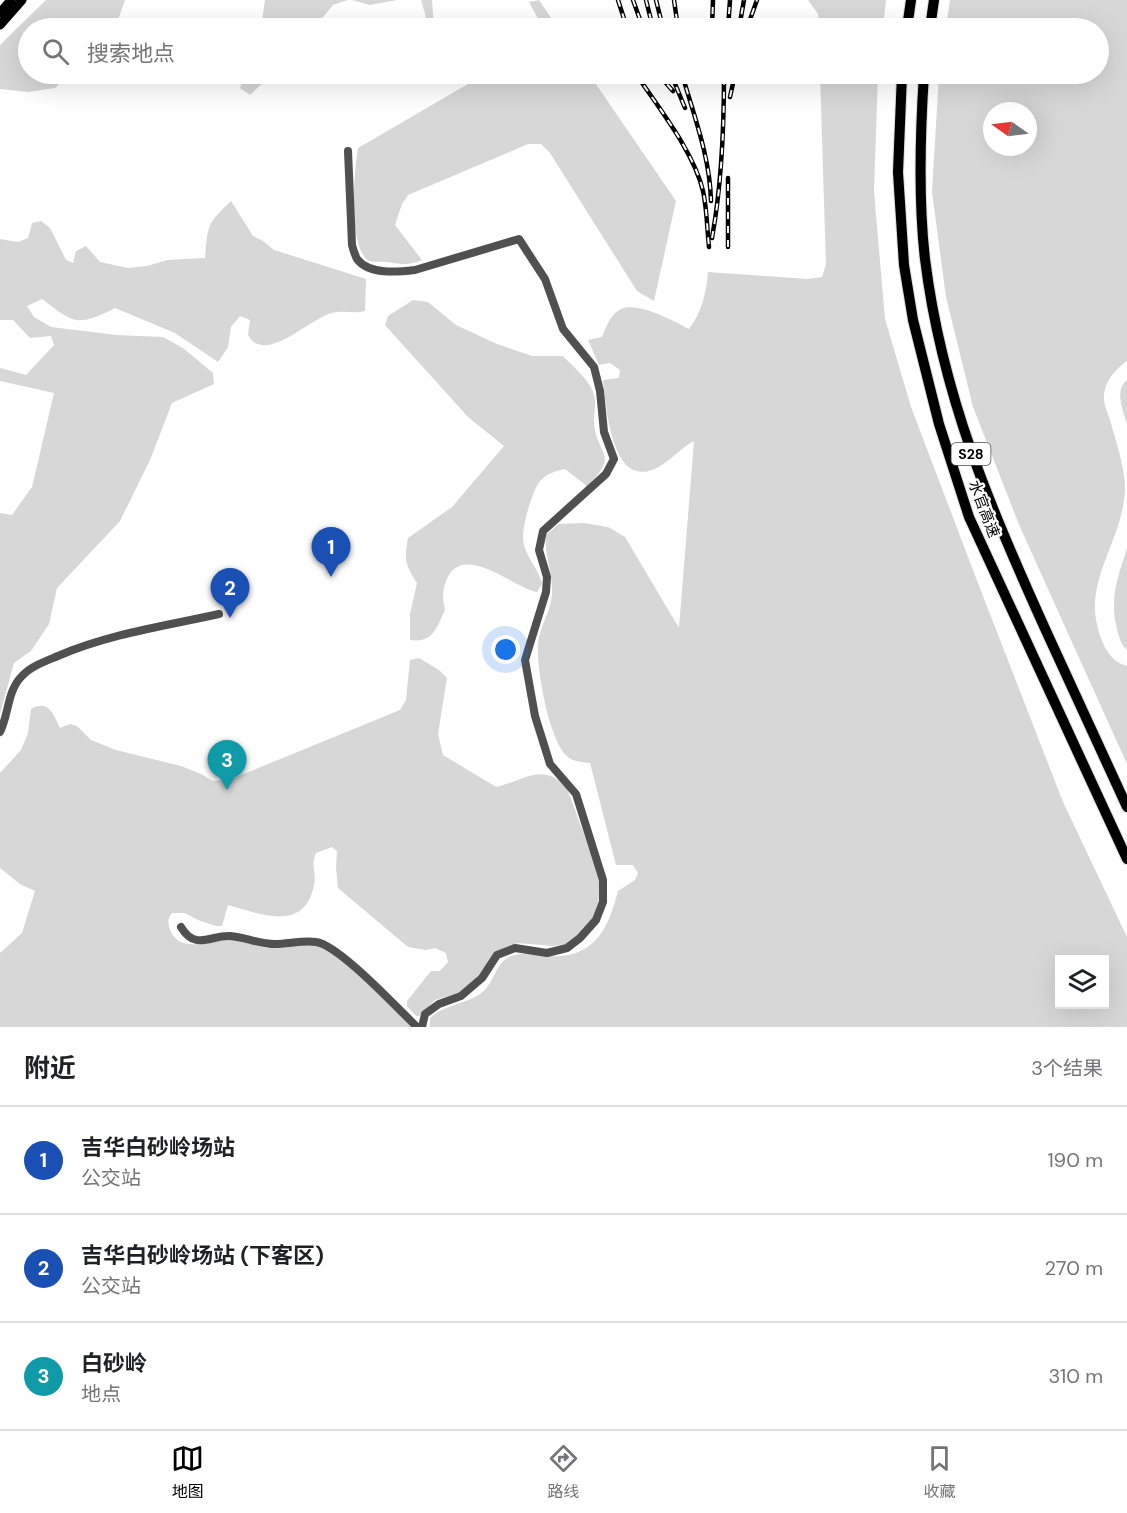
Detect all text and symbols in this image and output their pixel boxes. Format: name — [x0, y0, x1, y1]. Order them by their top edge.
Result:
search box — [18, 18, 1109, 84]
icon: search — [39, 35, 72, 68]
text: 搜索地点 — [87, 39, 175, 68]
north arrow — [983, 102, 1037, 156]
road number: S28 — [952, 443, 990, 465]
street label: 水官高速 — [964, 477, 1004, 541]
pin: 1 — [312, 528, 350, 577]
pin: 2 — [210, 568, 250, 618]
your location — [491, 635, 520, 664]
pin: 3 — [208, 740, 246, 790]
map controls — [1055, 955, 1109, 1009]
button: layers — [1055, 955, 1109, 1009]
text: 附近 — [24, 1051, 76, 1085]
text: 3个结果 — [1031, 1055, 1103, 1081]
text: 吉华白砂岭场站 — [81, 1133, 235, 1162]
text: 1 — [40, 1147, 47, 1173]
text: 190 m — [1047, 1147, 1103, 1173]
text: 公交站 — [81, 1165, 141, 1191]
text: 吉华白砂岭场站 (下客区) — [81, 1241, 324, 1270]
text: 2 — [38, 1255, 49, 1281]
text: 270 m — [1045, 1255, 1103, 1281]
text: 公交站 — [81, 1273, 141, 1299]
text: 白砂岭 — [81, 1349, 147, 1378]
text: 3 — [37, 1363, 50, 1389]
text: 310 m — [1048, 1363, 1103, 1389]
text: 地点 — [81, 1381, 121, 1407]
tab: 地图 — [171, 1442, 204, 1502]
tab: 路线 — [547, 1442, 580, 1502]
tab: 收藏 — [923, 1442, 956, 1502]

